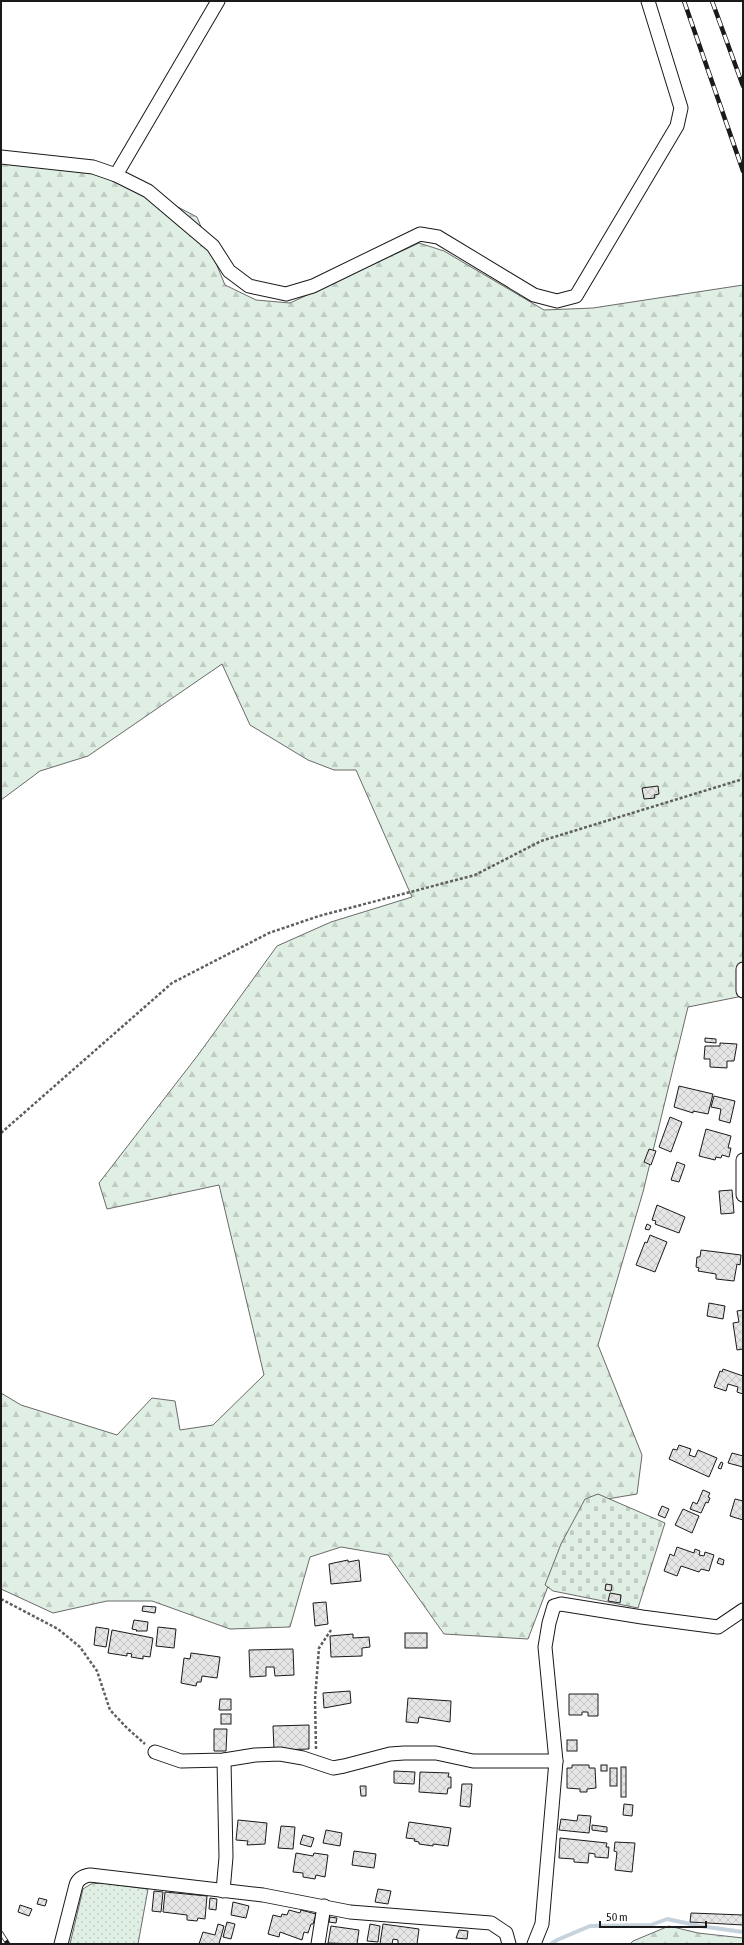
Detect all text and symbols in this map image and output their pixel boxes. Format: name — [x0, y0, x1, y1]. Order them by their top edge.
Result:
scale bar — [600, 1903, 706, 1929]
text: 50 m — [606, 1910, 628, 1924]

